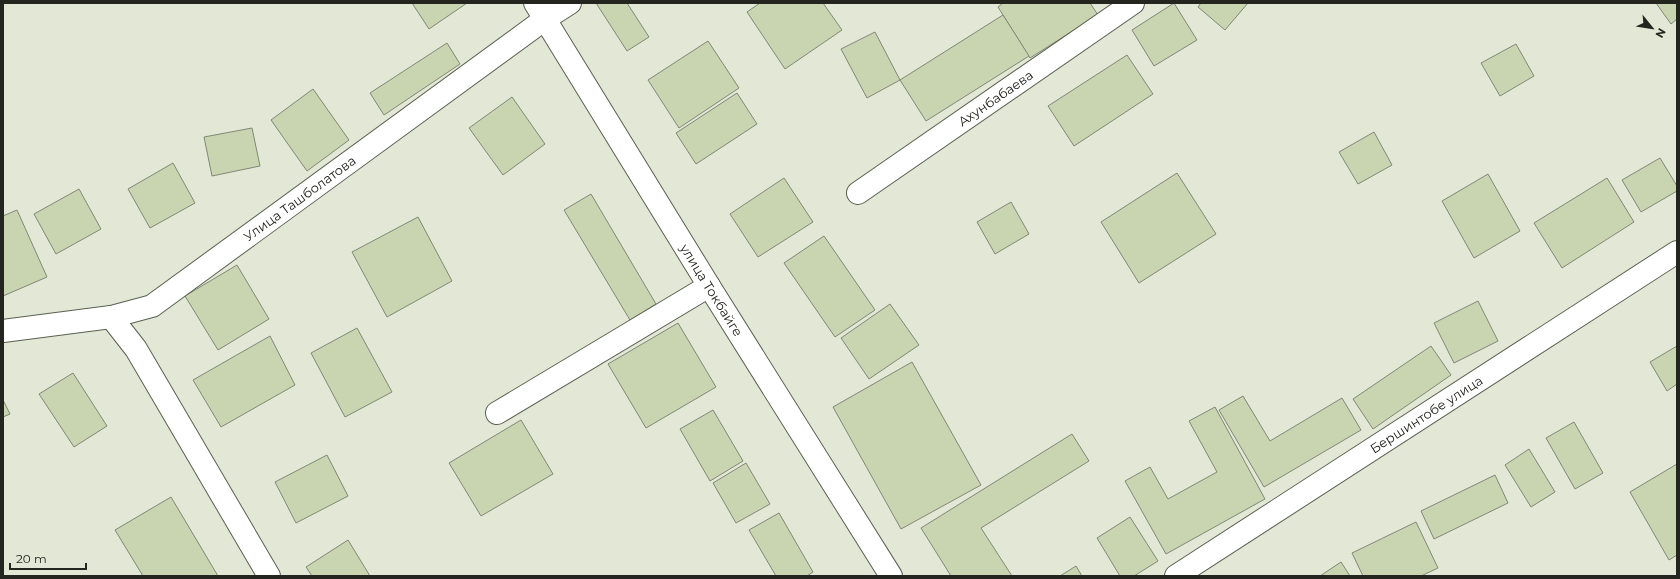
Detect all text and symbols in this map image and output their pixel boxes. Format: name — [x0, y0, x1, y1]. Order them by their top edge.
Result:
north arrow — [1632, 8, 1672, 48]
text: N — [1652, 26, 1669, 40]
street label: Ахунбабаева — [955, 67, 1036, 130]
street label: Улица Ташболатова — [240, 152, 359, 244]
street label: улица Токбайге — [676, 240, 746, 339]
street label: Бершинтобе улица — [1367, 372, 1486, 456]
scale bar — [10, 545, 86, 571]
text: 20 m — [16, 551, 47, 566]

